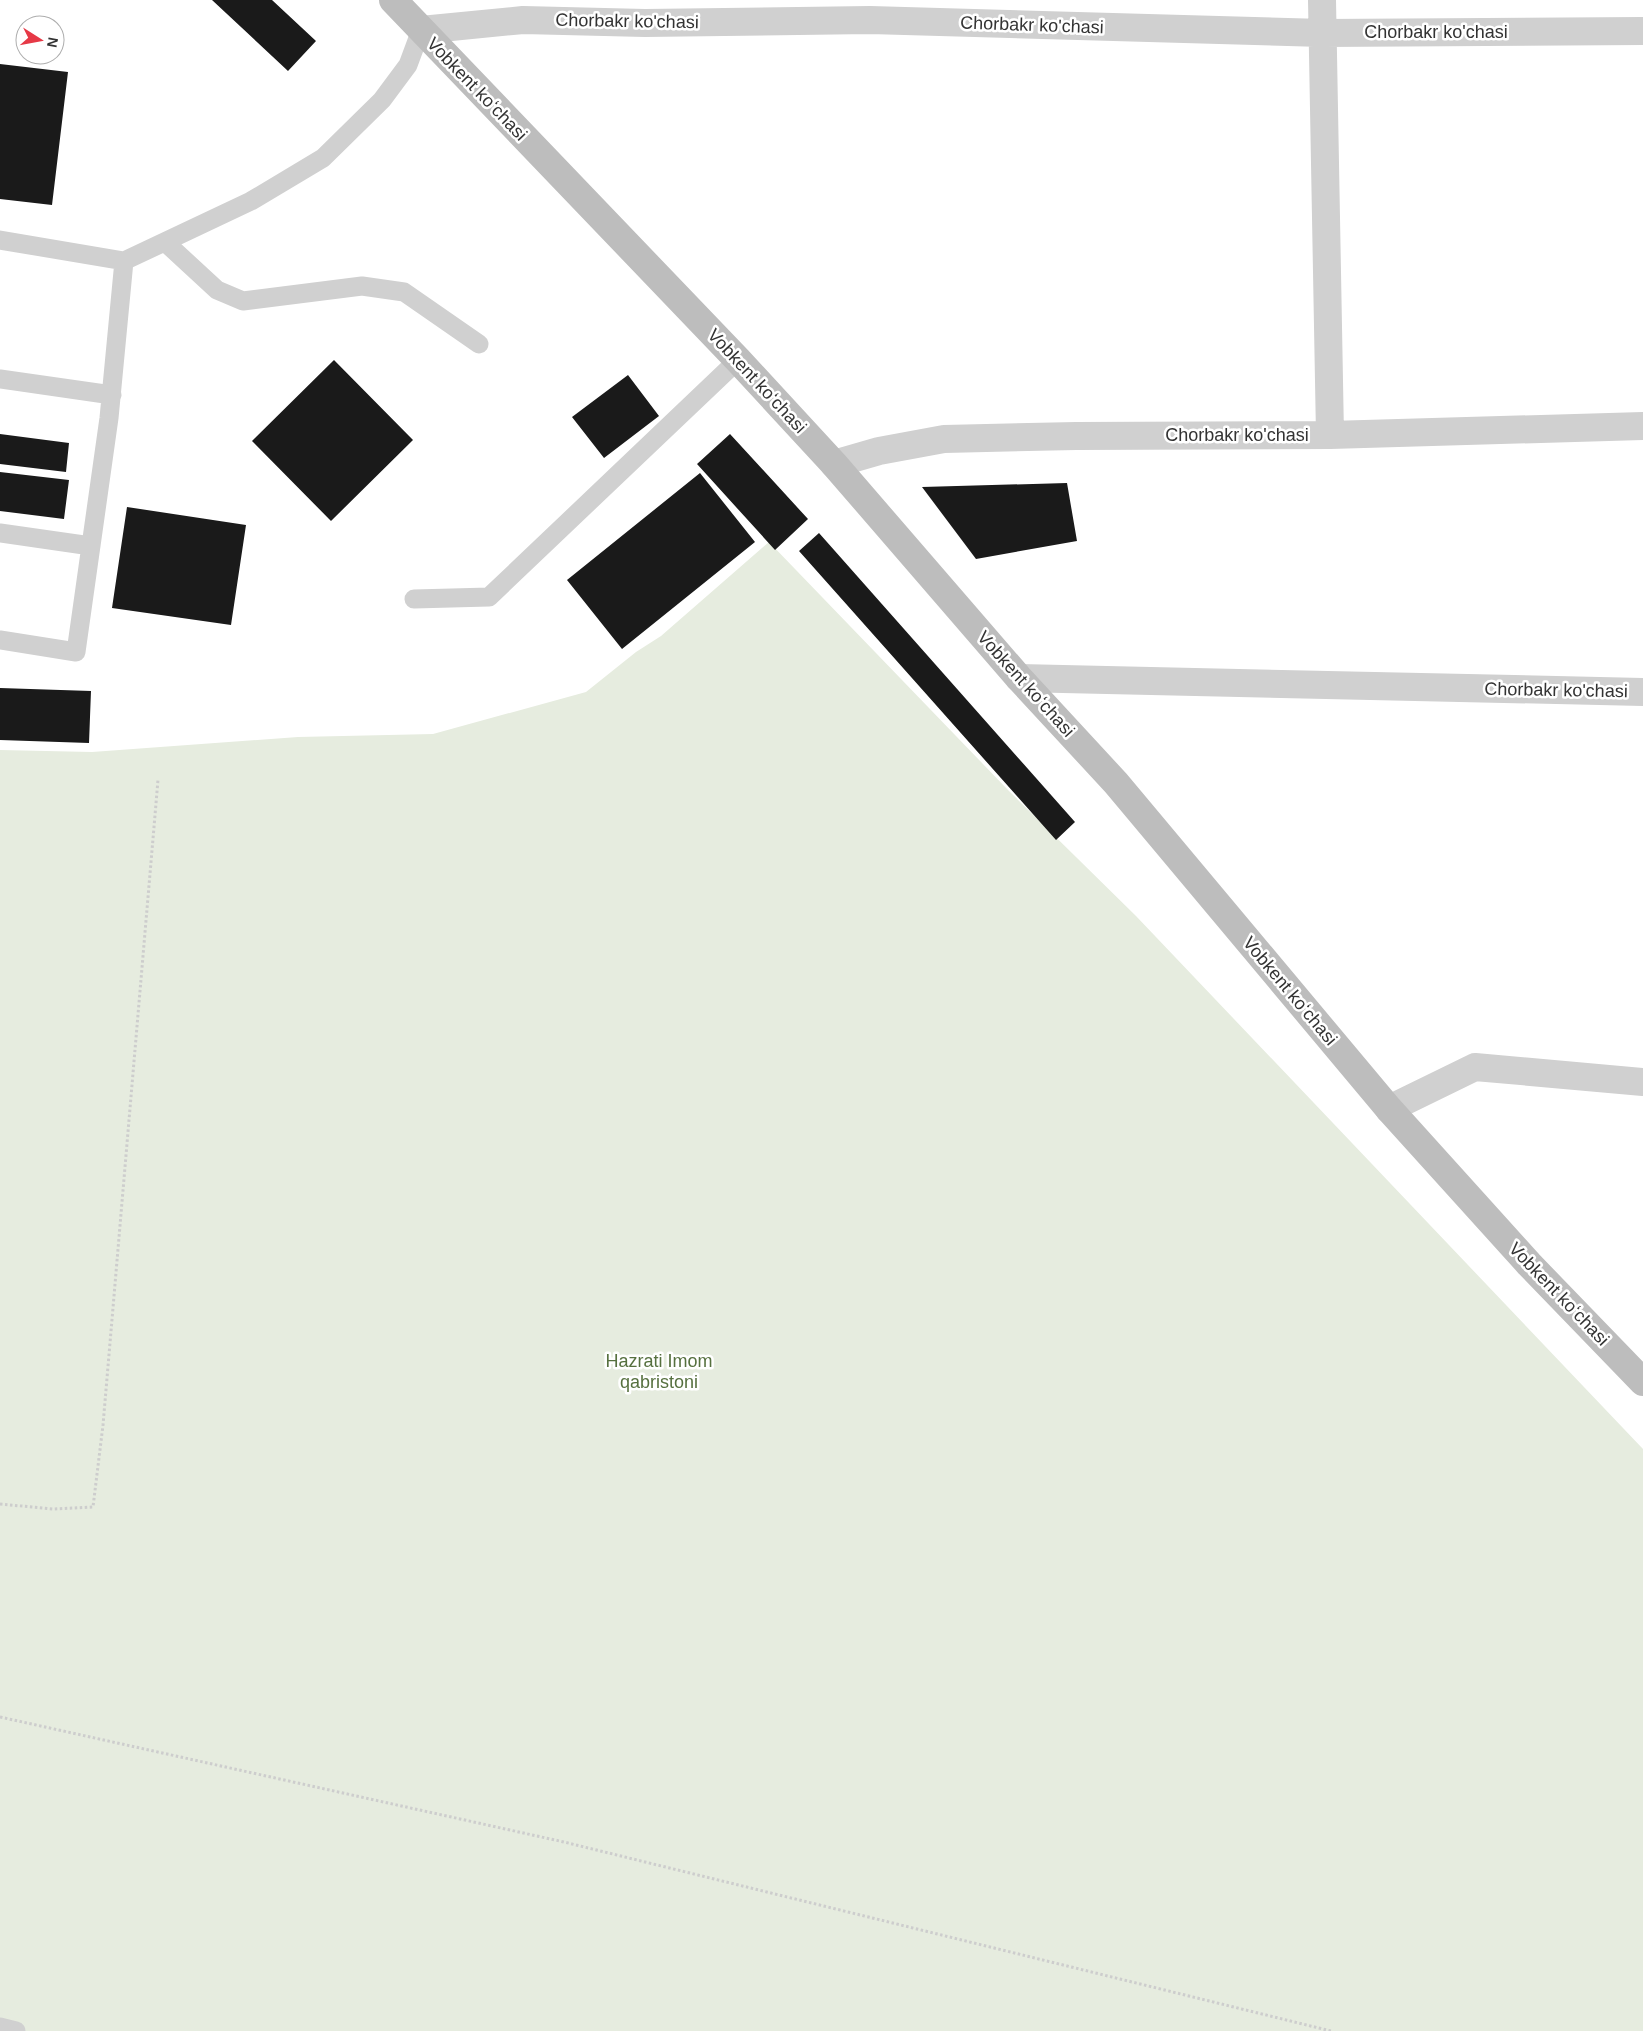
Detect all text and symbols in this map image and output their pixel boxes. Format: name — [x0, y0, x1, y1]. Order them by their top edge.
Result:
street label: Chorbakr ko'chasi — [555, 10, 699, 32]
street label: Chorbakr ko'chasi — [960, 13, 1104, 37]
north arrow — [15, 15, 65, 65]
street label: Chorbakr ko'chasi — [1364, 22, 1508, 42]
street label: Vobkent koʻchasi — [423, 33, 531, 145]
text: N — [44, 36, 62, 49]
street label: Vobkent koʻchasi — [704, 325, 810, 437]
street label: Chorbakr ko'chasi — [1165, 425, 1309, 445]
street label: Vobkent koʻchasi — [973, 627, 1079, 741]
street label: Chorbakr ko'chasi — [1484, 679, 1628, 701]
street label: Vobkent koʻchasi — [1239, 933, 1341, 1049]
street label: Vobkent koʻchasi — [1505, 1238, 1613, 1350]
park label: Hazrati Imom qabristoni — [605, 1351, 713, 1392]

